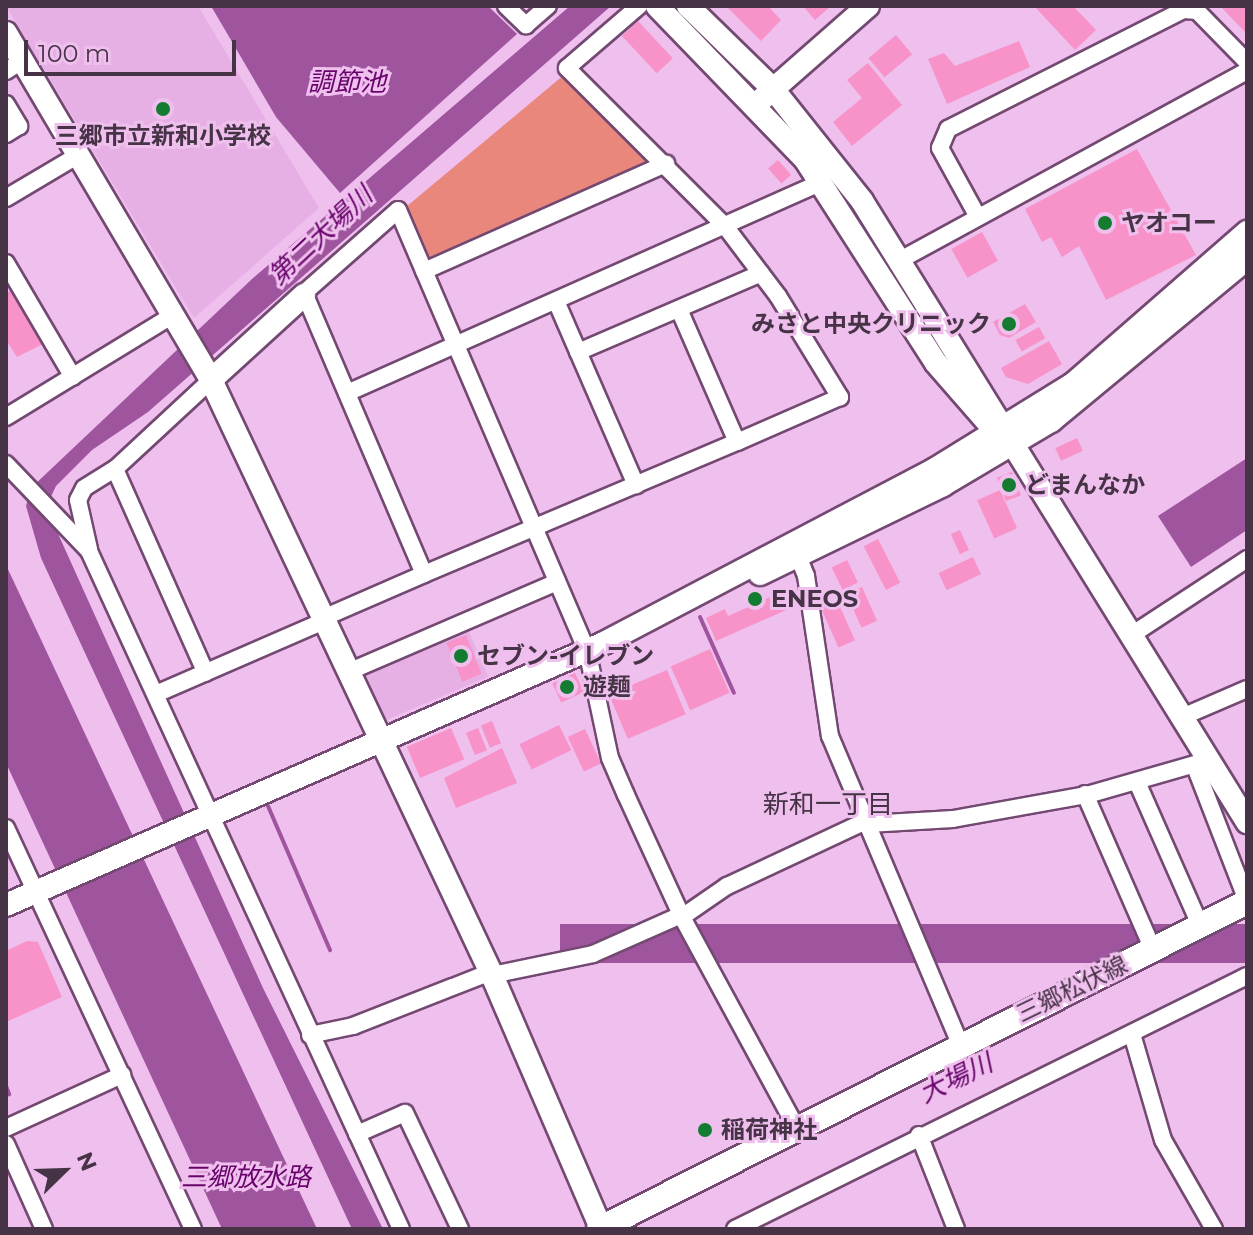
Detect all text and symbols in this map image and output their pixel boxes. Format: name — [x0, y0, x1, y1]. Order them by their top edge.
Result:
scale bar — [28, 24, 240, 74]
text: 100 m — [38, 39, 110, 68]
water label: 調節池 — [308, 67, 386, 99]
marker: 三郷市立新和小学校 — [154, 100, 172, 118]
place label: 三郷市立新和小学校 — [55, 122, 271, 150]
water label: 第二大場川 — [263, 180, 379, 292]
place label: ヤオコー — [1121, 209, 1217, 237]
marker: ヤオコー — [1096, 214, 1114, 232]
place label: みさと中央クリニック — [751, 310, 991, 338]
marker: みさと中央クリニック — [998, 313, 1020, 335]
place label: どまんなか — [1025, 471, 1145, 499]
marker: どまんなか — [1000, 476, 1018, 494]
place label: ENEOS — [771, 585, 858, 613]
marker: ENEOS — [746, 590, 764, 608]
place label: セブン-イレブン — [477, 642, 654, 670]
marker: セブン-イレブン — [452, 647, 470, 665]
place label: 遊麺 — [583, 673, 631, 701]
marker: 遊麺 — [558, 678, 576, 696]
district label: 新和一丁目 — [763, 789, 893, 821]
street label: 三郷松伏線 — [1012, 950, 1132, 1028]
water label: 大場川 — [914, 1048, 998, 1110]
place label: 稲荷神社 — [721, 1116, 817, 1144]
marker: 稲荷神社 — [696, 1121, 714, 1139]
north arrow — [24, 1131, 104, 1211]
text: N — [71, 1148, 102, 1175]
water label: 三郷放水路 — [181, 1162, 311, 1194]

